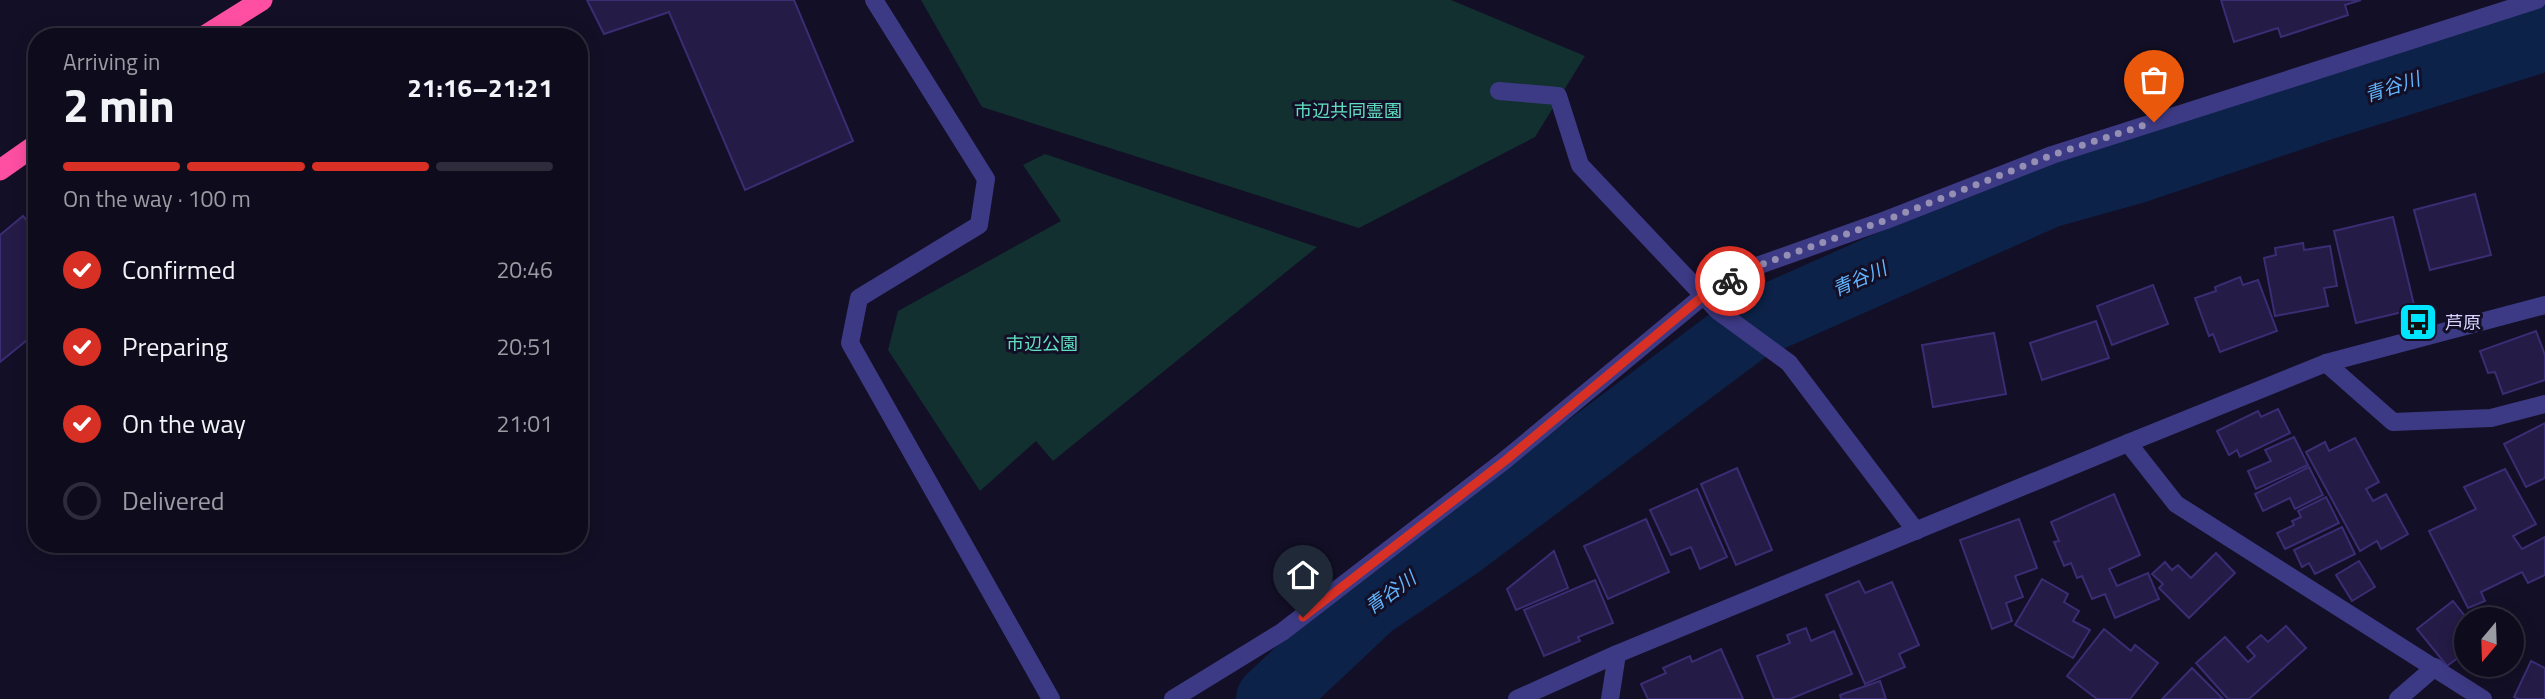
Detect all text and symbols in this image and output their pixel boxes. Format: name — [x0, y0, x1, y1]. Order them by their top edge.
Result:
text: Arriving in — [63, 44, 160, 79]
pin — [2124, 50, 2184, 122]
icon: bag — [2135, 61, 2173, 99]
water label: 青谷川 — [2360, 63, 2425, 109]
text: 21:16–21:21 — [407, 68, 553, 107]
text: 2 min — [63, 70, 175, 140]
park label: 市辺共同霊園 — [1294, 97, 1402, 124]
text: On the way · 100 m — [63, 181, 251, 216]
courier — [1695, 246, 1765, 316]
text: Confirmed — [122, 250, 236, 289]
icon: check — [63, 251, 101, 289]
text: 20:46 — [496, 252, 553, 287]
water label: 青谷川 — [1827, 252, 1893, 303]
icon: bike — [1711, 262, 1749, 300]
bus stop icon: 芦原 — [2397, 301, 2439, 343]
place label: 芦原 — [2445, 309, 2481, 336]
text: Preparing — [122, 327, 228, 366]
icon: check — [63, 328, 101, 366]
text: 20:51 — [496, 329, 553, 364]
park label: 市辺公園 — [1006, 330, 1078, 357]
text: On the way — [122, 404, 246, 443]
icon: check — [63, 405, 101, 443]
text: 21:01 — [496, 406, 553, 441]
text: Delivered — [122, 481, 225, 520]
pin — [1273, 545, 1333, 617]
icon: home — [1284, 556, 1322, 594]
water label: 青谷川 — [1358, 562, 1423, 620]
north arrow — [2454, 607, 2524, 677]
map controls — [2454, 607, 2524, 677]

